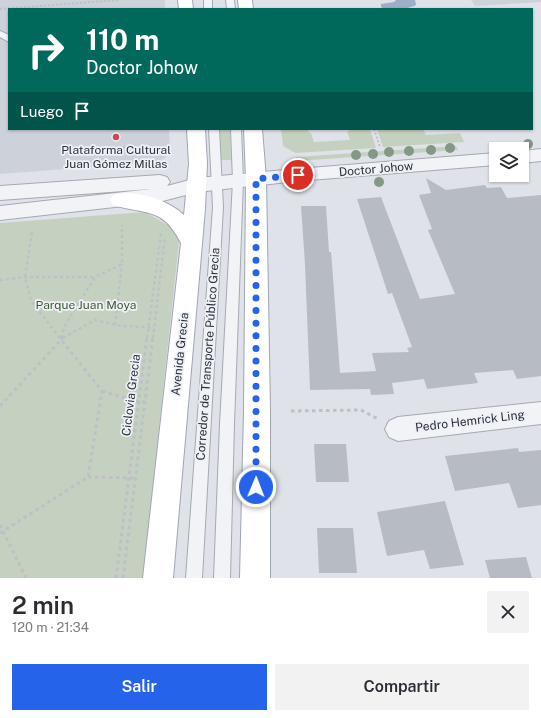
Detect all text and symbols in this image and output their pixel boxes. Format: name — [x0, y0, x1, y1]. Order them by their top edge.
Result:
text: 110 m — [86, 23, 159, 56]
icon: right — [20, 24, 72, 76]
text: Doctor Johow — [86, 57, 198, 78]
icon: arrive — [71, 100, 93, 122]
text: Luego — [20, 103, 63, 120]
marker: Plataforma Cultural Juan Gómez Millas — [111, 132, 121, 142]
map controls — [489, 142, 529, 182]
button: layers — [489, 142, 529, 182]
place label: Plataforma Cultural Juan Gómez Millas — [61, 143, 171, 171]
pin — [281, 158, 315, 192]
street label: Doctor Johow — [338, 159, 414, 179]
icon: arrive — [287, 164, 309, 186]
street label: Corredor de Transporte Público Grecia — [194, 247, 222, 461]
park label: Parque Juan Moya — [36, 298, 136, 312]
street label: Avenida Grecia — [169, 312, 191, 396]
street label: Ciclovia Grecia — [119, 353, 143, 437]
street label: Pedro Hemrick Ling — [414, 407, 526, 435]
position arrow — [235, 466, 277, 508]
text: 2 min — [12, 591, 74, 619]
button: close — [487, 591, 529, 633]
text: 120 m · 21:34 — [12, 620, 89, 635]
button: Salir — [12, 664, 267, 710]
button: Compartir — [275, 664, 529, 710]

